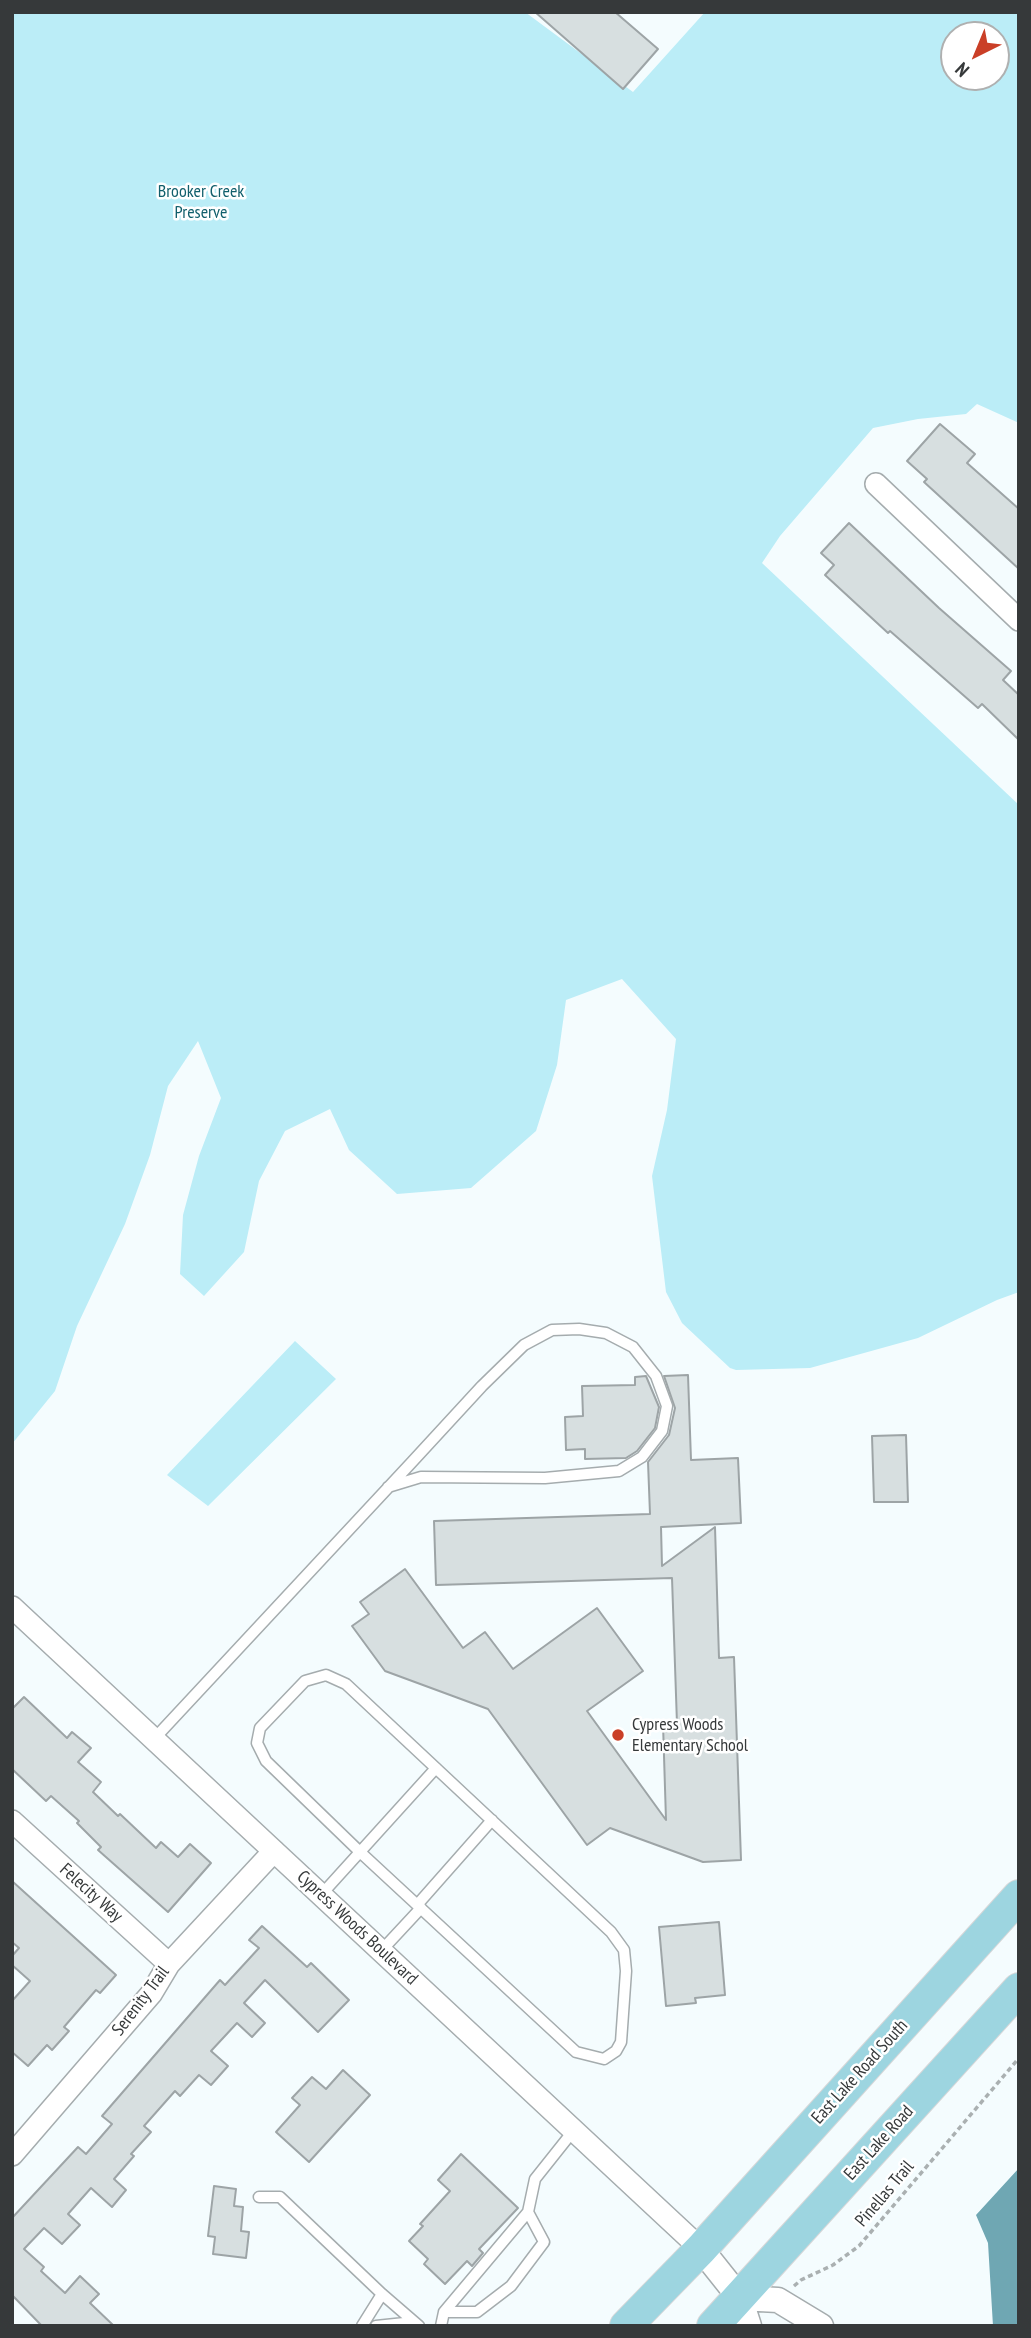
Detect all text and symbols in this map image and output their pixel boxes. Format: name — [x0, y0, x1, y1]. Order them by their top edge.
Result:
north arrow — [940, 21, 1010, 91]
text: N — [950, 58, 974, 82]
park label: Brooker Creek Preserve — [158, 181, 244, 224]
place label: Cypress Woods Elementary School — [632, 1714, 748, 1756]
marker: Cypress Woods Elementary School — [610, 1727, 626, 1743]
street label: Felecity Way — [55, 1859, 127, 1927]
street label: Cypress Woods Boulevard — [292, 1866, 422, 1990]
street label: Serenity Trail — [108, 1962, 174, 2040]
street label: East Lake Road South — [808, 2015, 912, 2129]
street label: East Lake Road — [840, 2101, 918, 2185]
street label: Pinellas Trail — [851, 2157, 919, 2231]

